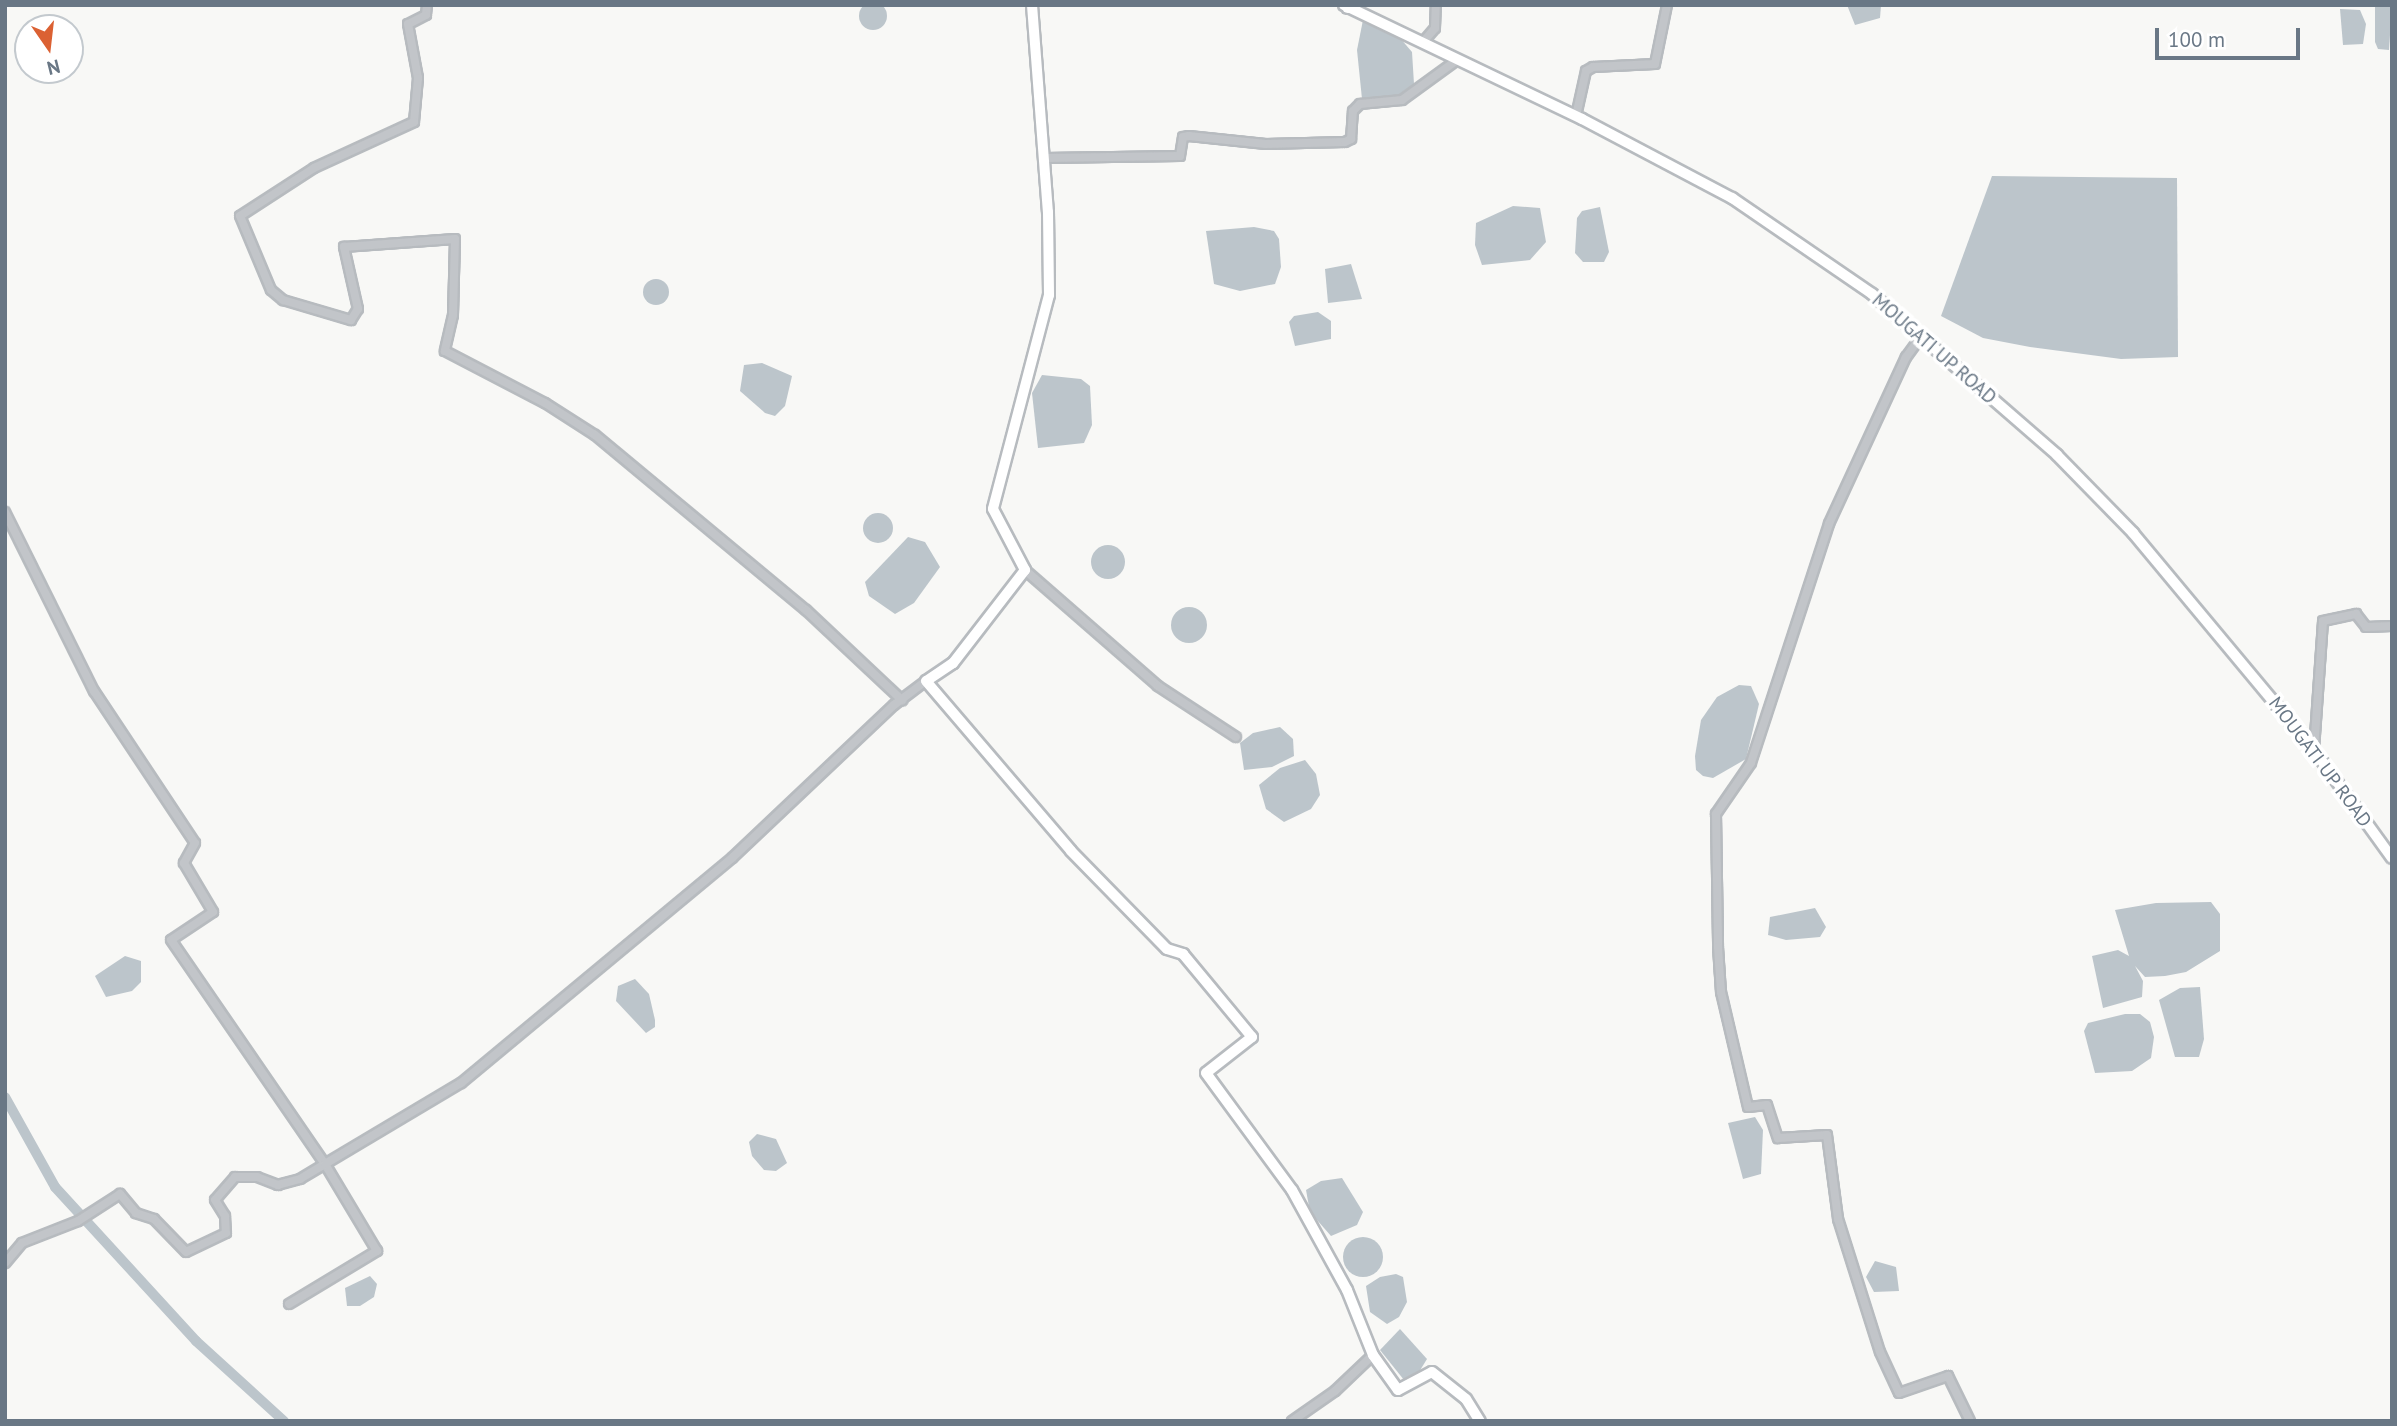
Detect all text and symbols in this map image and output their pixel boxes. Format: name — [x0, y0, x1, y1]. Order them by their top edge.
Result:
north arrow — [14, 14, 84, 84]
scale bar — [2159, 14, 2304, 58]
text: 100 m — [2168, 26, 2225, 53]
text: N — [45, 54, 63, 81]
street label: MOUGATI UP ROAD — [1867, 289, 2001, 409]
street label: MOUGATI UP ROAD — [2263, 692, 2377, 832]

